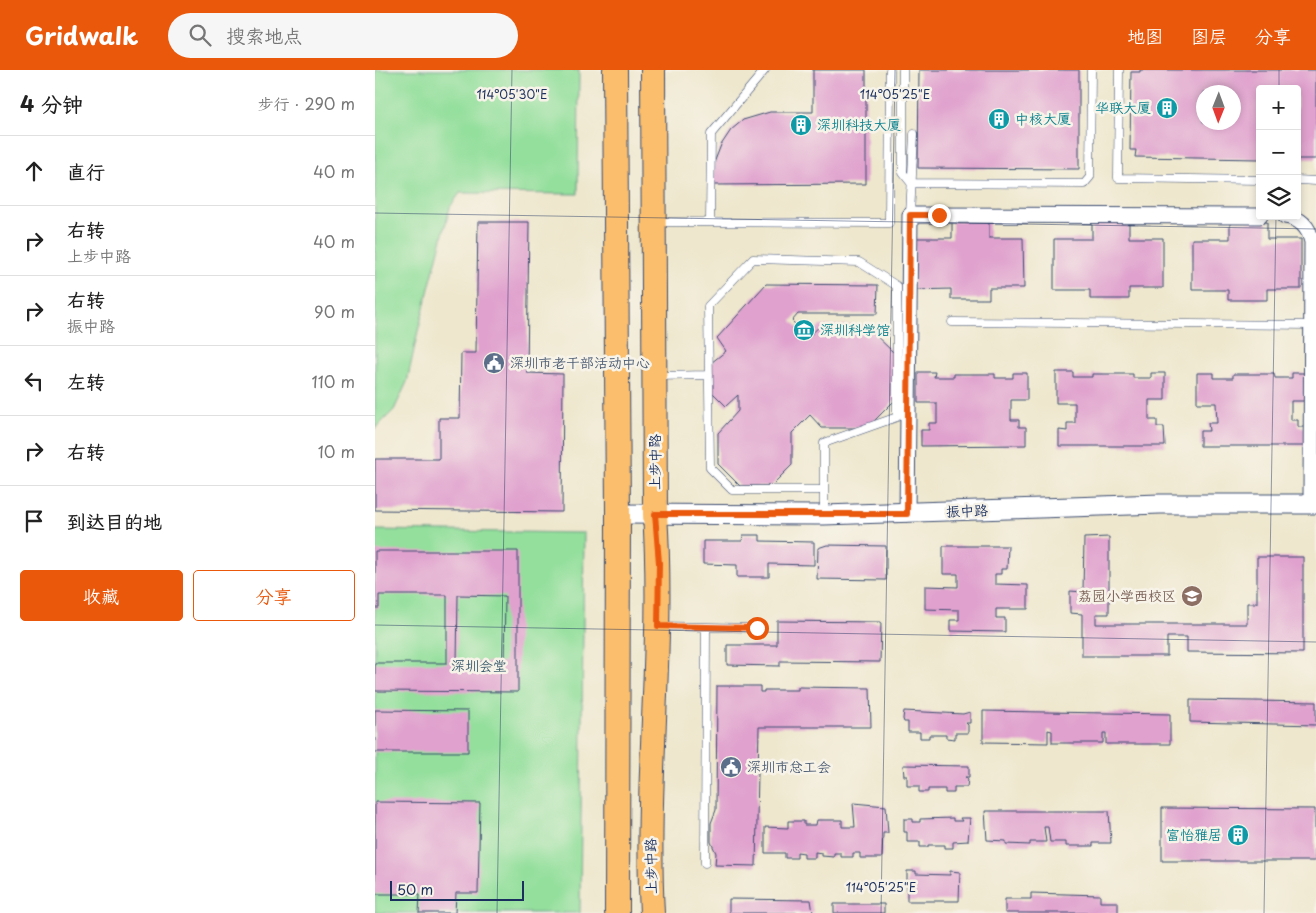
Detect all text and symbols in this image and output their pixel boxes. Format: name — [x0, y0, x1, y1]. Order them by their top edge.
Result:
search box — [168, 13, 518, 58]
text: Gridwalk — [25, 17, 138, 53]
icon: search — [186, 21, 214, 49]
text: 搜索地点 — [226, 21, 302, 49]
text: 地图 — [1127, 22, 1163, 49]
text: 图层 — [1191, 22, 1227, 49]
text: 分享 — [1255, 22, 1291, 49]
text: 114°05'30"E — [476, 85, 548, 103]
text: 114°05'25"E — [860, 85, 930, 103]
north arrow — [1196, 85, 1241, 130]
map controls — [1256, 85, 1301, 220]
button: + — [1256, 85, 1301, 130]
text: 4 分钟 — [20, 87, 83, 119]
text: 步行 · 290 m — [258, 91, 355, 115]
building icon: 华联大厦 — [1155, 96, 1179, 120]
place label: 华联大厦 — [1095, 97, 1151, 118]
building icon: 中核大厦 — [987, 107, 1011, 131]
place label: 中核大厦 — [1015, 108, 1071, 129]
building icon: 深圳科技大厦 — [789, 113, 813, 137]
place label: 深圳科技大厦 — [817, 114, 901, 135]
button: − — [1256, 130, 1301, 175]
icon: ahead — [20, 157, 48, 185]
text: 直行 — [67, 157, 105, 185]
text: 40 m — [313, 159, 355, 183]
button: layers — [1256, 175, 1301, 220]
route end — [928, 204, 951, 227]
text: 右转 — [67, 215, 105, 243]
icon: right — [20, 227, 48, 255]
text: 40 m — [313, 229, 355, 253]
text: 上步中路 — [67, 243, 131, 267]
text: 右转 — [67, 285, 105, 313]
icon: right — [20, 297, 48, 325]
text: 90 m — [314, 299, 355, 323]
text: 振中路 — [67, 313, 115, 337]
museum icon: 深圳科学馆 — [792, 318, 816, 342]
place label: 深圳科学馆 — [820, 319, 890, 340]
public building icon: 深圳市老干部活动中心 — [482, 351, 506, 375]
place label: 深圳市老干部活动中心 — [510, 352, 650, 373]
icon: left — [20, 367, 48, 395]
text: 左转 — [67, 367, 105, 395]
text: 110 m — [312, 369, 355, 393]
street label: 上步中路 — [644, 434, 665, 490]
icon: right — [20, 437, 48, 465]
text: 右转 — [67, 437, 105, 465]
text: 10 m — [318, 439, 355, 463]
street label: 振中路 — [946, 499, 988, 522]
icon: arrive — [20, 507, 48, 535]
text: 到达目的地 — [67, 507, 162, 535]
button: 收藏 — [20, 570, 183, 621]
button: 分享 — [193, 570, 355, 621]
school or university icon: 荔园小学西校区 — [1180, 584, 1204, 608]
place label: 荔园小学西校区 — [1078, 585, 1176, 606]
route start — [746, 617, 769, 640]
park label: 深圳会堂 — [451, 655, 507, 676]
public building icon: 深圳市总工会 — [719, 755, 743, 779]
place label: 深圳市总工会 — [747, 756, 831, 777]
building icon: 富怡雅居 — [1226, 823, 1250, 847]
place label: 富怡雅居 — [1166, 824, 1222, 845]
street label: 上步中路 — [640, 838, 661, 894]
scale bar — [390, 878, 524, 901]
text: 114°05'25"E — [846, 878, 916, 896]
text: 50 m — [397, 879, 433, 900]

